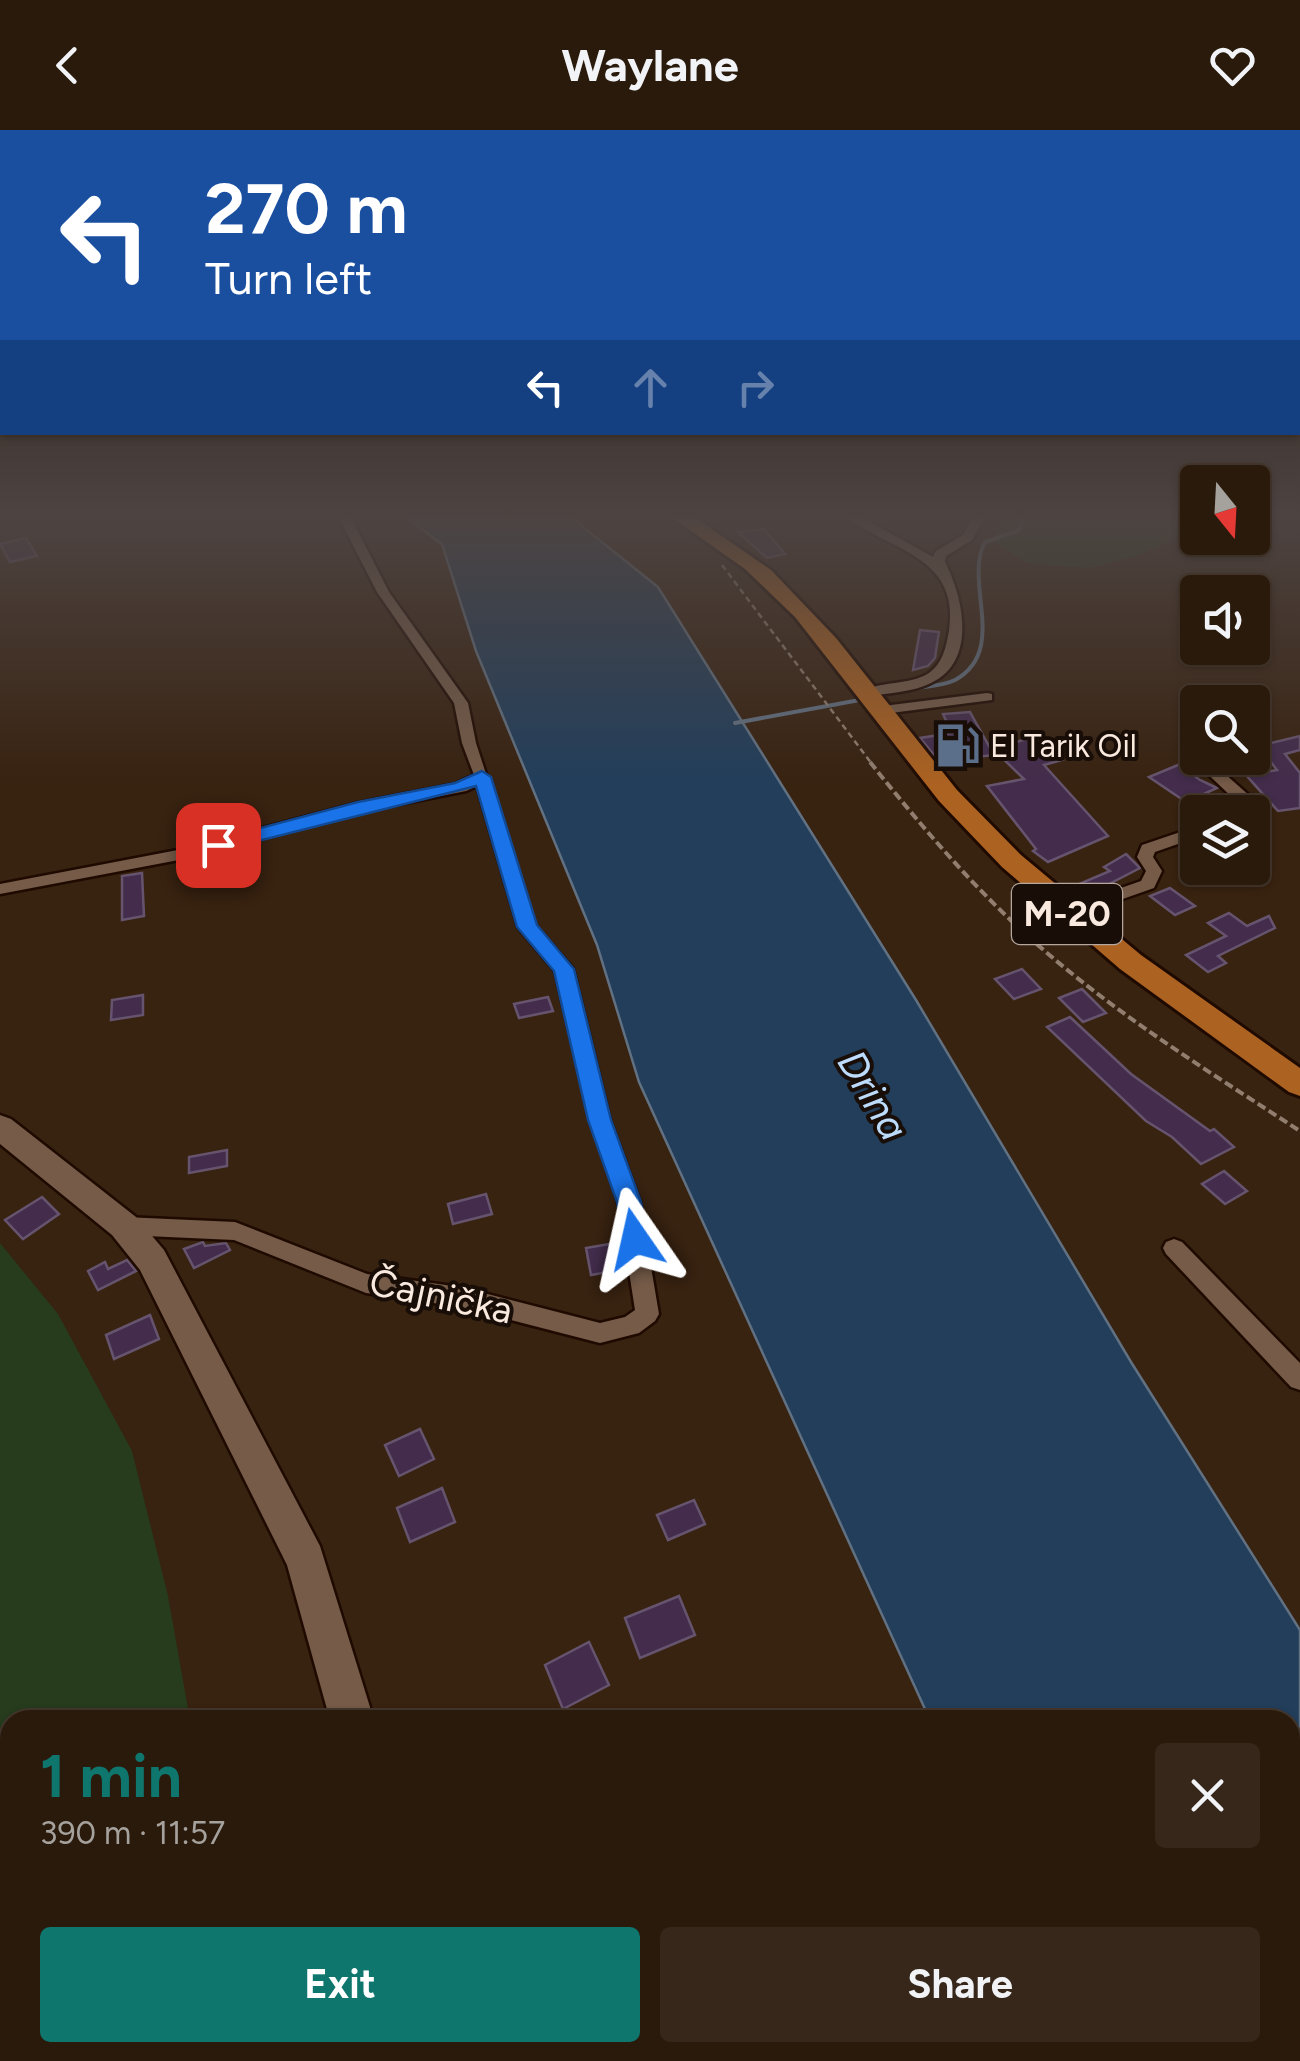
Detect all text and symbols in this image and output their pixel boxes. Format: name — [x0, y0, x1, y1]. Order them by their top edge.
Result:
icon: back — [40, 38, 95, 93]
text: Waylane — [561, 38, 739, 92]
icon: heart — [1205, 38, 1260, 93]
text: 270 m — [205, 166, 408, 251]
icon: left — [40, 170, 170, 300]
text: Turn left — [205, 251, 372, 305]
icon: left — [518, 360, 573, 415]
icon: ahead — [623, 360, 678, 415]
icon: right — [728, 360, 783, 415]
north arrow — [1180, 465, 1270, 555]
map controls — [1180, 465, 1270, 885]
button: sound — [1180, 575, 1270, 665]
button: search — [1180, 685, 1270, 775]
fuel station icon: El Tarik Oil — [933, 722, 981, 770]
place label: El Tarik Oil — [990, 727, 1137, 765]
button: layers — [1180, 795, 1270, 885]
pin — [176, 803, 261, 888]
icon: arrive — [191, 818, 246, 873]
road number: M-20 — [1012, 884, 1122, 944]
water label: Drina — [828, 1041, 918, 1149]
position arrow — [583, 1187, 687, 1291]
street label: Čajnička — [365, 1258, 517, 1334]
text: 1 min — [40, 1740, 182, 1812]
button: close — [1155, 1743, 1260, 1848]
text: 390 m · 11:57 — [40, 1814, 225, 1852]
button: Exit — [40, 1927, 640, 2042]
button: Share — [660, 1927, 1260, 2042]

